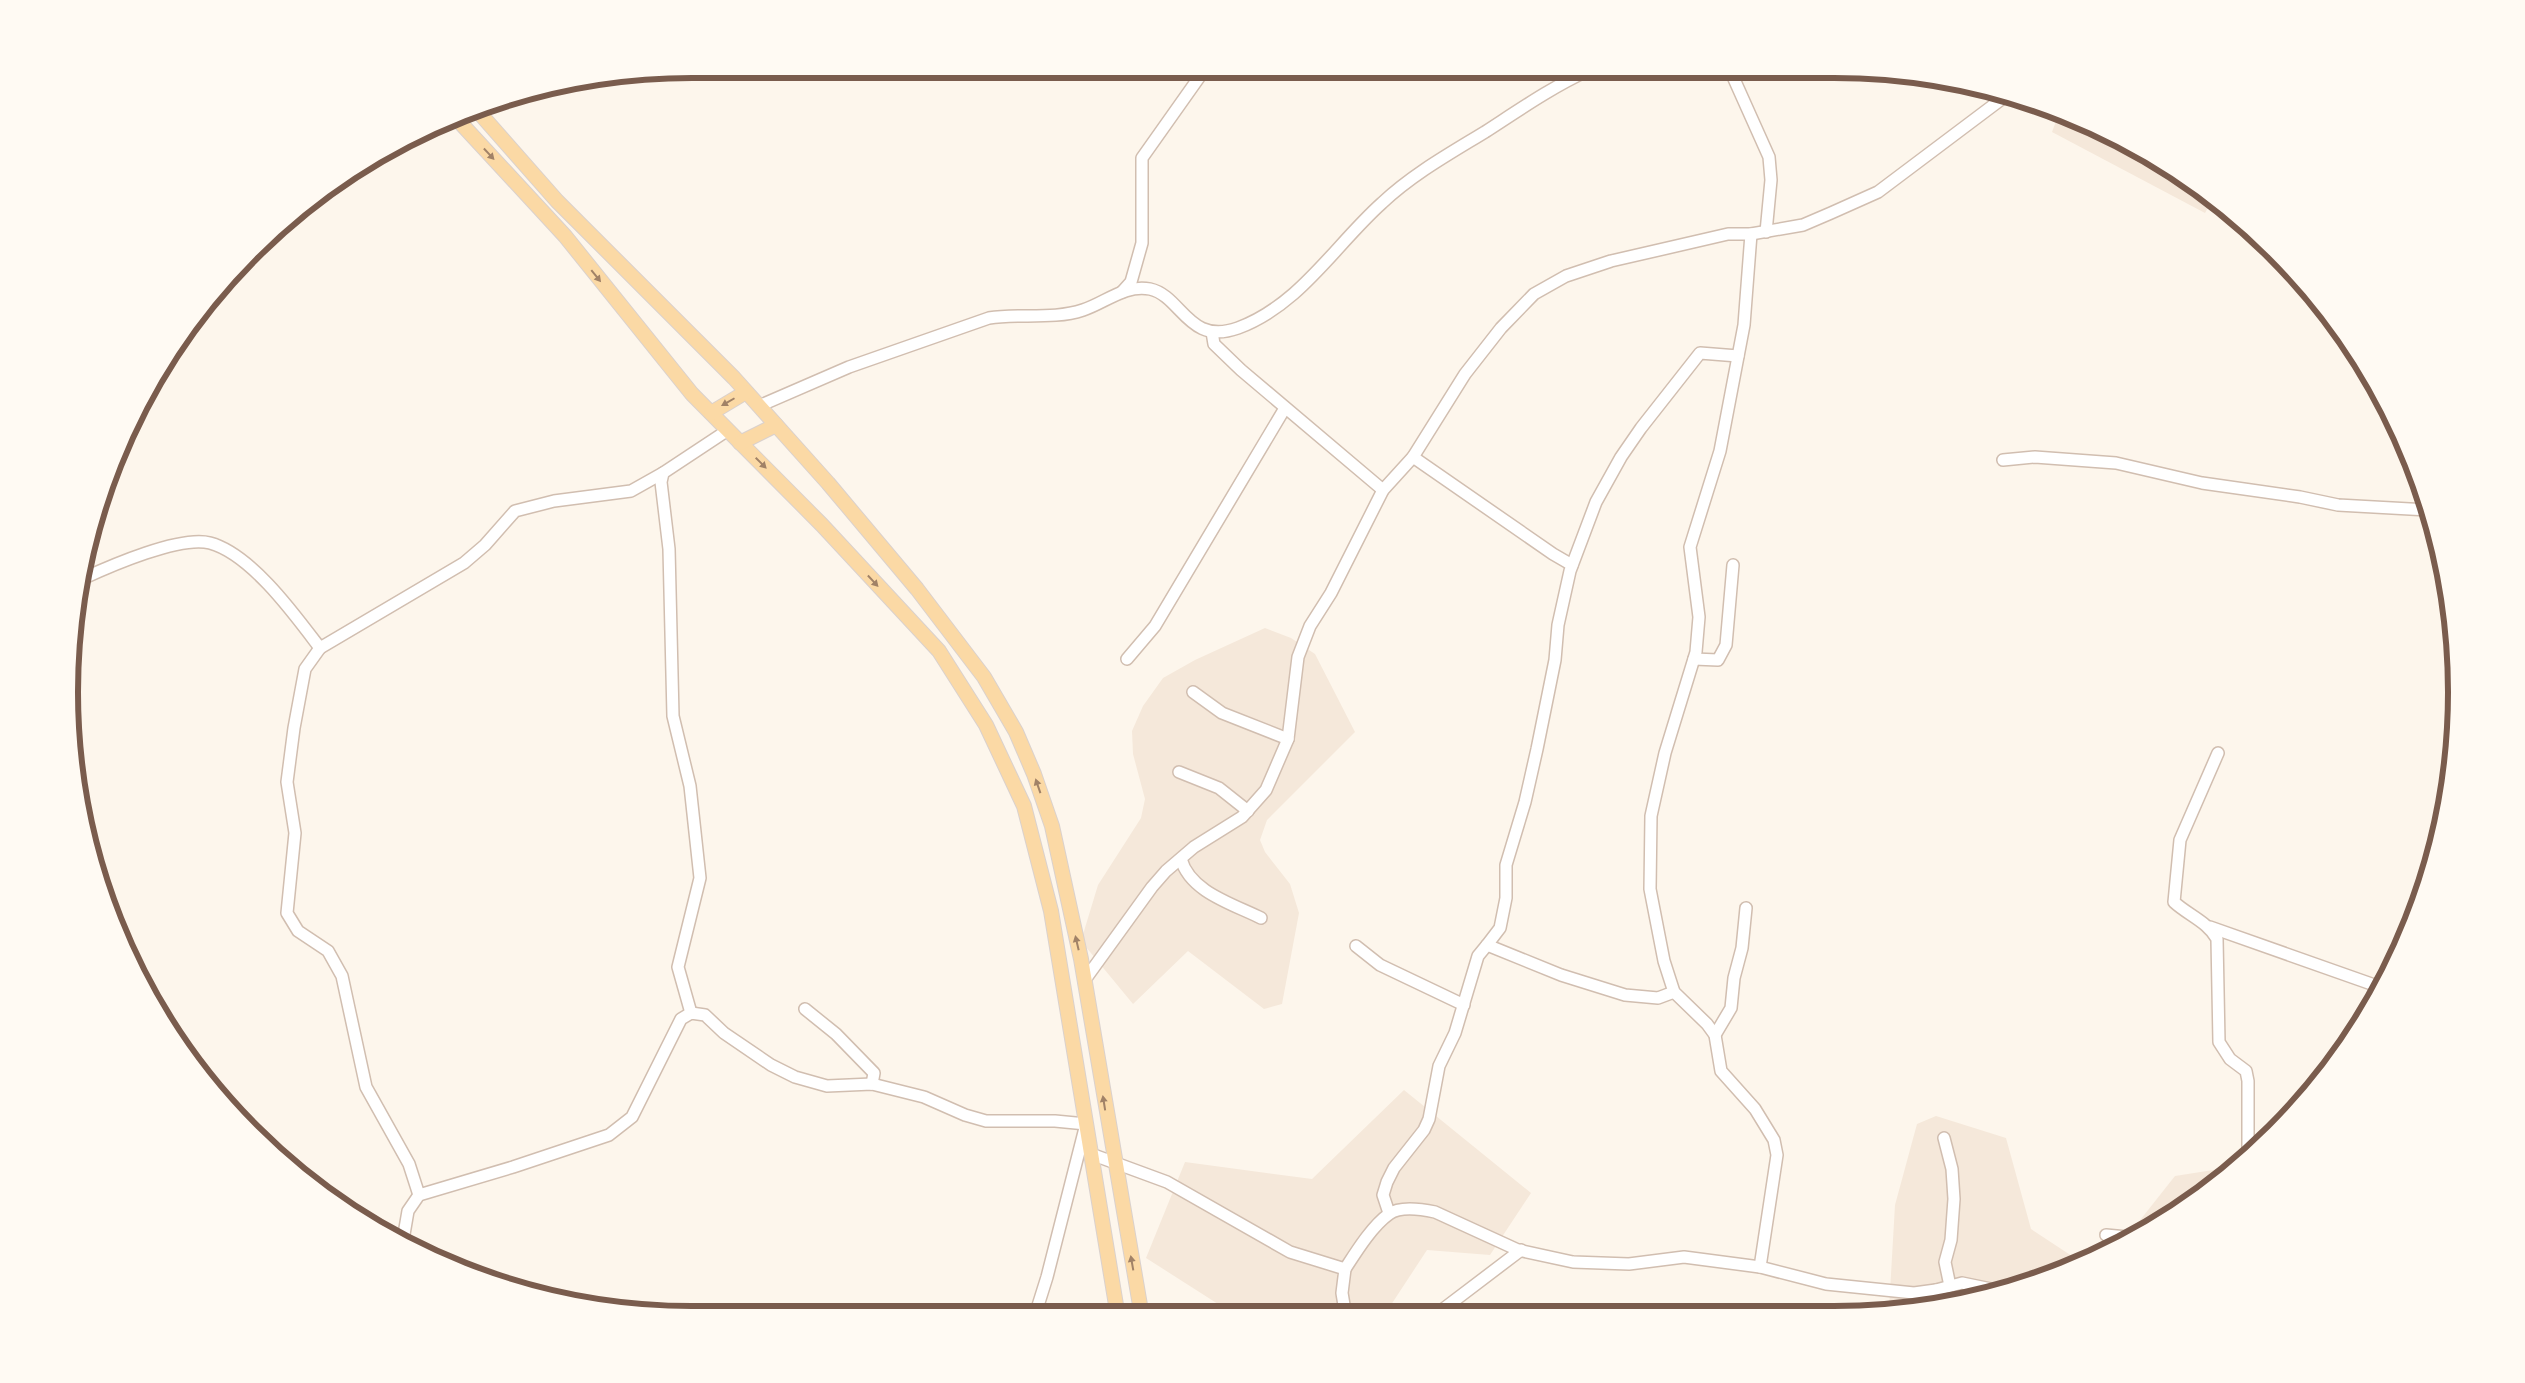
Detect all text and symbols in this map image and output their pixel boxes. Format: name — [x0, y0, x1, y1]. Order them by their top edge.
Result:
one-way arrow — [483, 147, 495, 159]
one-way arrow — [591, 269, 602, 282]
one-way arrow — [722, 398, 735, 407]
one-way arrow — [755, 457, 767, 469]
one-way arrow — [867, 574, 879, 586]
one-way arrow — [1034, 778, 1041, 793]
one-way arrow — [1073, 936, 1081, 951]
one-way arrow — [1100, 1095, 1108, 1111]
one-way arrow — [1128, 1255, 1136, 1271]

